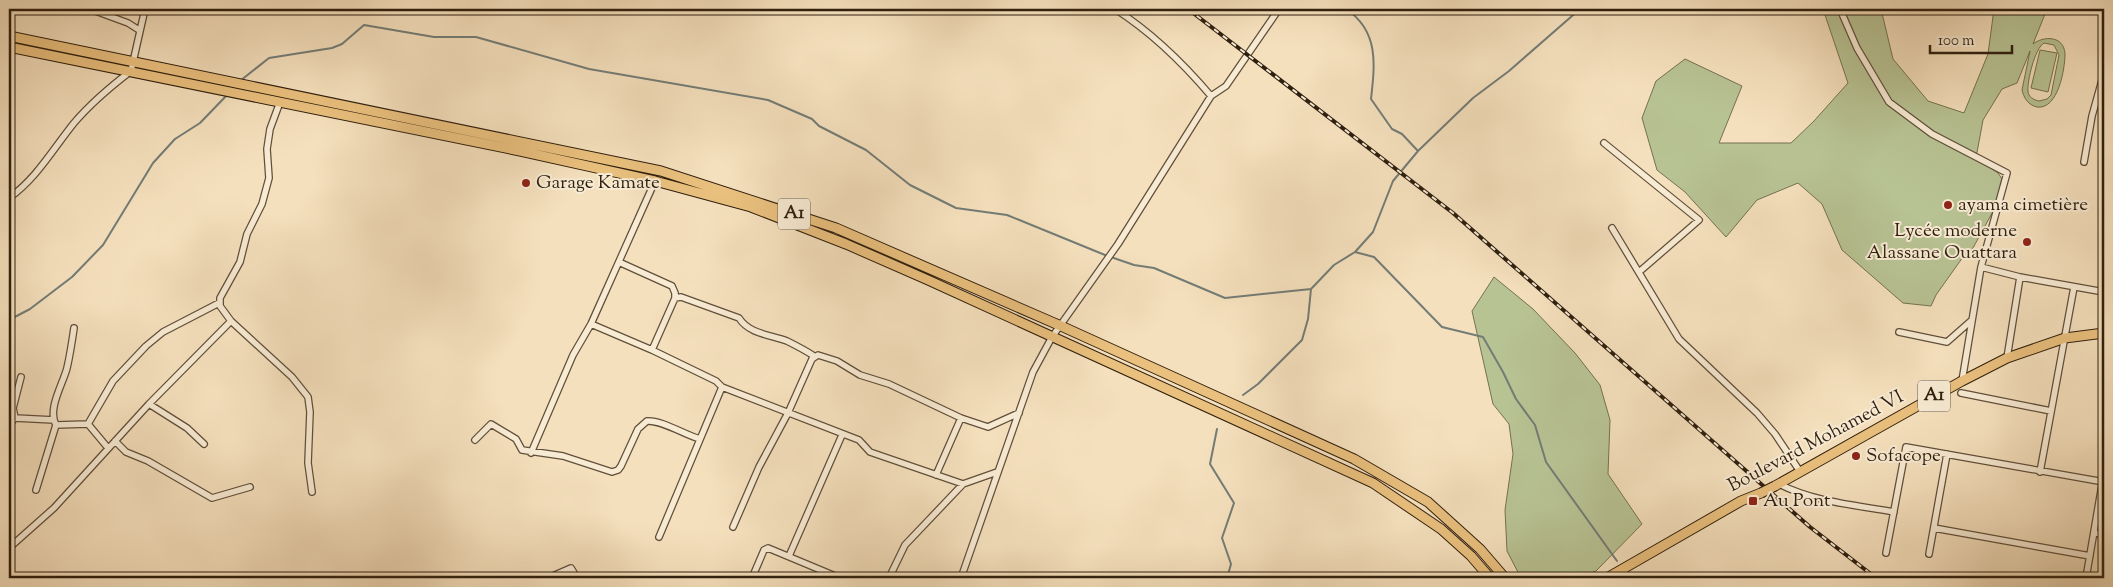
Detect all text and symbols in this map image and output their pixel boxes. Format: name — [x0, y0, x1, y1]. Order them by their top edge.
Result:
scale bar — [1930, 22, 2013, 54]
text: 100 m — [1938, 31, 1975, 52]
place label: Garage Kamate — [536, 170, 660, 197]
marker: Garage Kamate — [520, 177, 532, 189]
place label: ayama cimetière — [1958, 192, 2088, 219]
road number: A1 — [778, 198, 810, 230]
marker: ayama cimetière — [1942, 199, 1954, 211]
place label: Lycée moderne Alassane Ouattara — [1867, 218, 2017, 267]
marker: Lycée moderne Alassane Ouattara — [2021, 236, 2033, 248]
road number: A1 — [1918, 381, 1950, 412]
street label: Boulevard Mohamed VI — [1723, 384, 1909, 500]
place label: Sofacope — [1866, 443, 1941, 470]
marker: Sofacope — [1850, 450, 1862, 462]
place label: Au Pont — [1763, 488, 1831, 515]
marker: Au Pont — [1747, 495, 1759, 507]

